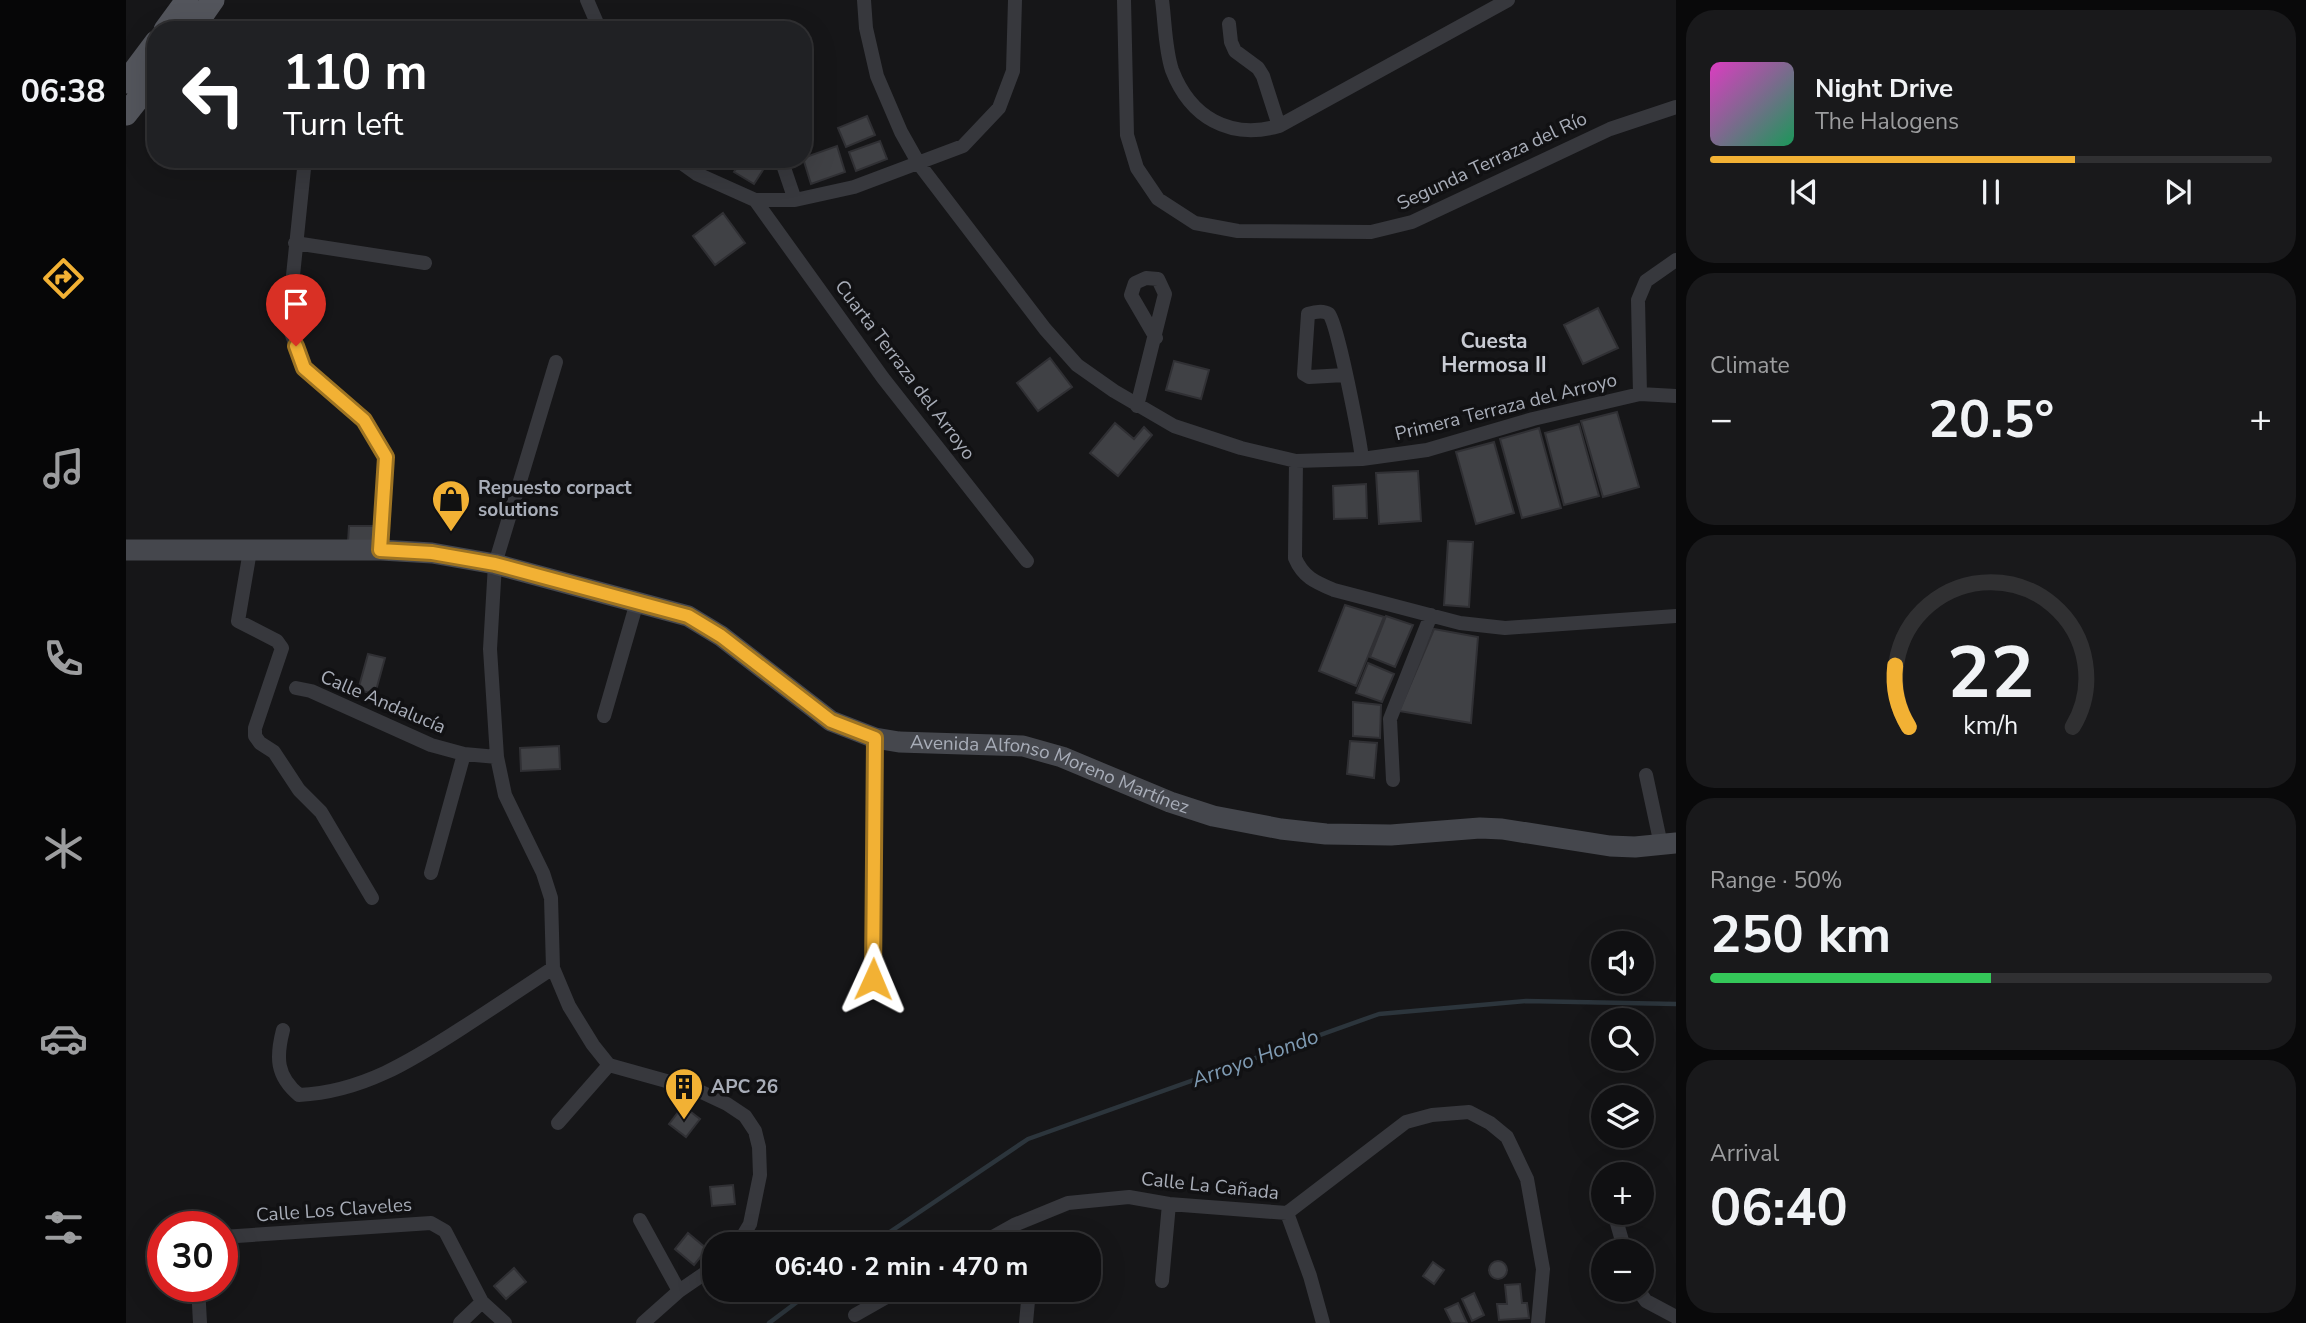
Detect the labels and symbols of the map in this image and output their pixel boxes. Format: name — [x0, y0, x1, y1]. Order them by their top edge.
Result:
street label: Segunda Terraza del Río — [1393, 105, 1591, 217]
pin — [266, 274, 326, 346]
street label: Cuarta Terraza del Arroyo — [829, 275, 981, 465]
district label: Cuesta Hermosa II — [1441, 327, 1547, 379]
street label: Primera Terraza del Arroyo — [1392, 367, 1620, 447]
place label: Repuesto corpact solutions — [478, 475, 632, 523]
shop icon: Repuesto corpact solutions — [430, 478, 472, 533]
street label: Calle Andalucía — [316, 664, 450, 740]
street label: Avenida Alfonso Moreno Martínez — [910, 729, 1193, 820]
position arrow — [836, 942, 910, 1016]
water label: Arroyo Hondo — [1187, 1022, 1322, 1094]
building icon: APC 26 — [663, 1066, 705, 1121]
place label: APC 26 — [711, 1074, 778, 1100]
street label: Calle La Cañada — [1140, 1166, 1280, 1206]
street label: Calle Los Claveles — [255, 1192, 413, 1228]
speed limit sign: 30 — [147, 1211, 238, 1302]

